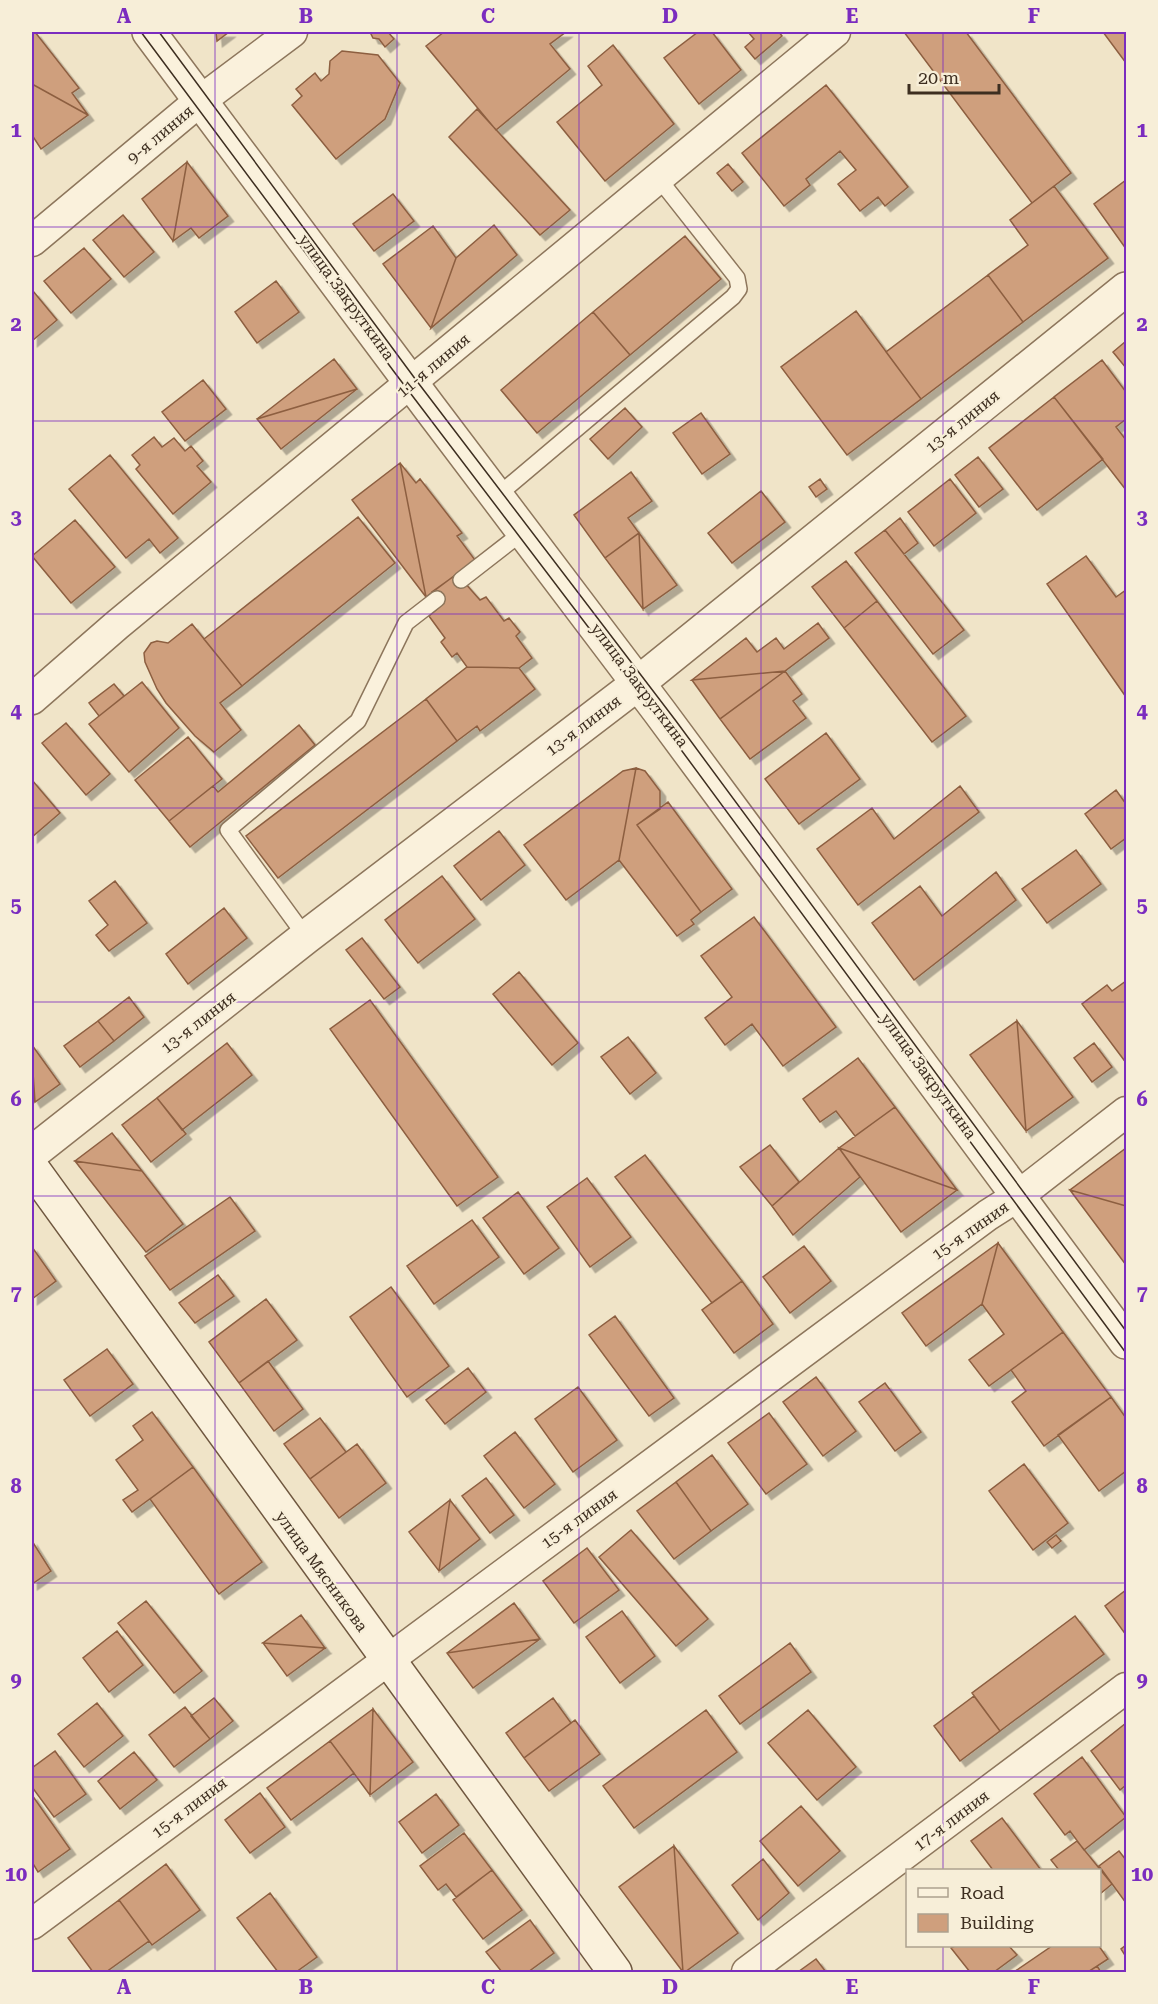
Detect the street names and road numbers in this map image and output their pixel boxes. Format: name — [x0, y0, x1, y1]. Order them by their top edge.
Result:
street label: 9-я линия — [123, 101, 197, 168]
street label: улица Закруткина — [295, 231, 399, 364]
street label: 11-я линия — [393, 329, 474, 401]
street label: 13-я линия — [922, 386, 1003, 457]
street label: улица Закруткина — [587, 619, 693, 751]
street label: 13-я линия — [542, 691, 625, 760]
street label: 13-я линия — [157, 987, 239, 1057]
street label: улица Закруткина — [877, 1010, 981, 1143]
street label: 15-я линия — [928, 1197, 1012, 1264]
street label: 15-я линия — [538, 1484, 621, 1552]
street label: улица Мясникова — [271, 1507, 372, 1636]
street label: 15-я линия — [148, 1773, 231, 1842]
street label: 17-я линия — [910, 1786, 993, 1855]

